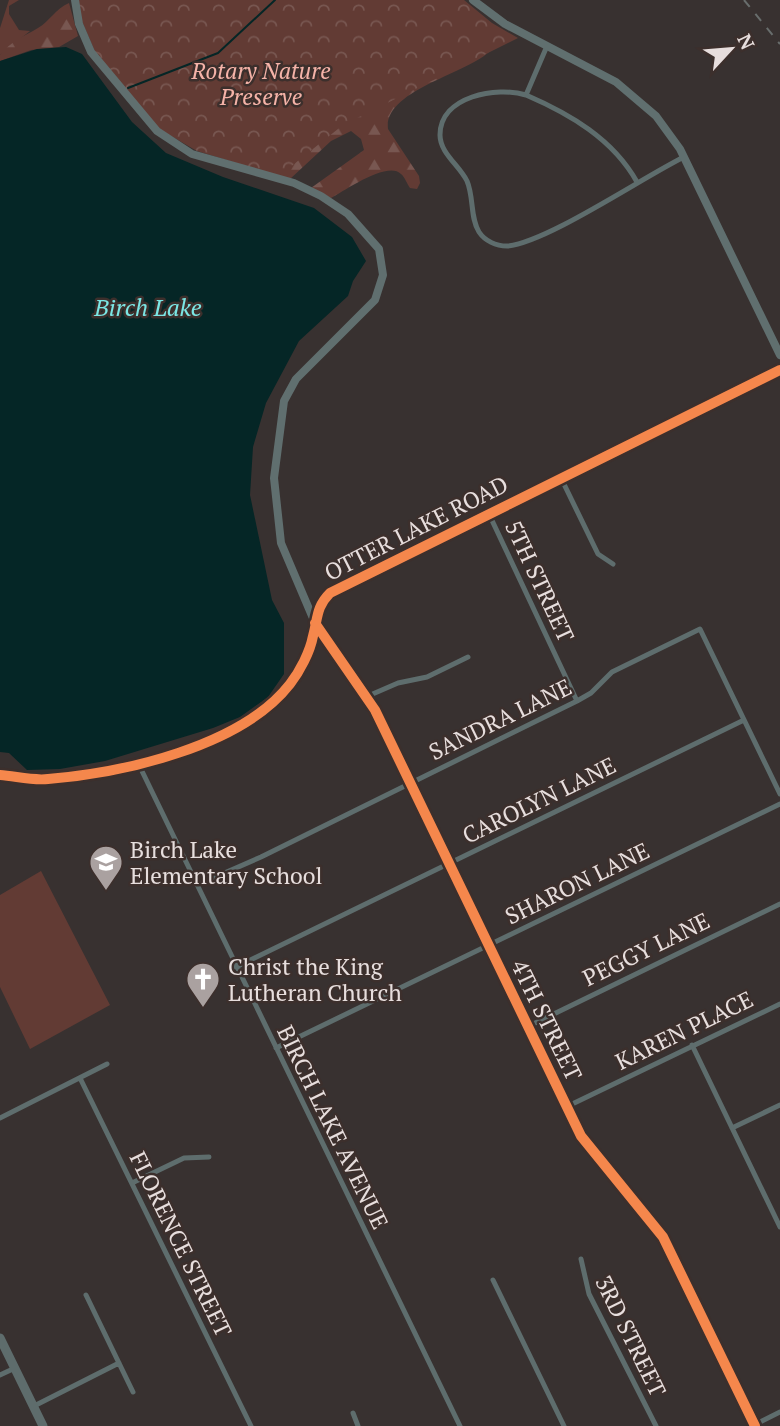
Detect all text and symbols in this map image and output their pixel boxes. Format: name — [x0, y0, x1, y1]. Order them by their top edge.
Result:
north arrow — [696, 14, 766, 84]
text: N — [732, 29, 761, 54]
park label: Rotary Nature Preserve — [190, 55, 331, 112]
water label: Birch Lake — [93, 291, 202, 323]
street label: OTTER LAKE ROAD — [319, 468, 513, 588]
street label: 5TH STREET — [498, 515, 582, 647]
street label: SANDRA LANE — [423, 671, 577, 767]
street label: CAROLYN LANE — [457, 749, 621, 851]
place label: Birch Lake Elementary School — [130, 834, 323, 891]
street label: SHARON LANE — [500, 835, 654, 931]
school or university icon: Birch Lake Elementary School — [87, 843, 125, 892]
street label: PEGGY LANE — [577, 905, 715, 993]
place label: Christ the King Lutheran Church — [228, 951, 402, 1008]
street label: 4TH STREET — [504, 954, 590, 1086]
church icon: Christ the King Lutheran Church — [184, 960, 222, 1009]
street label: KAREN PLACE — [610, 983, 758, 1077]
street label: BIRCH LAKE AVENUE — [270, 1020, 396, 1234]
street label: FLORENCE STREET — [123, 1146, 239, 1342]
street label: 3RD STREET — [588, 1270, 674, 1402]

